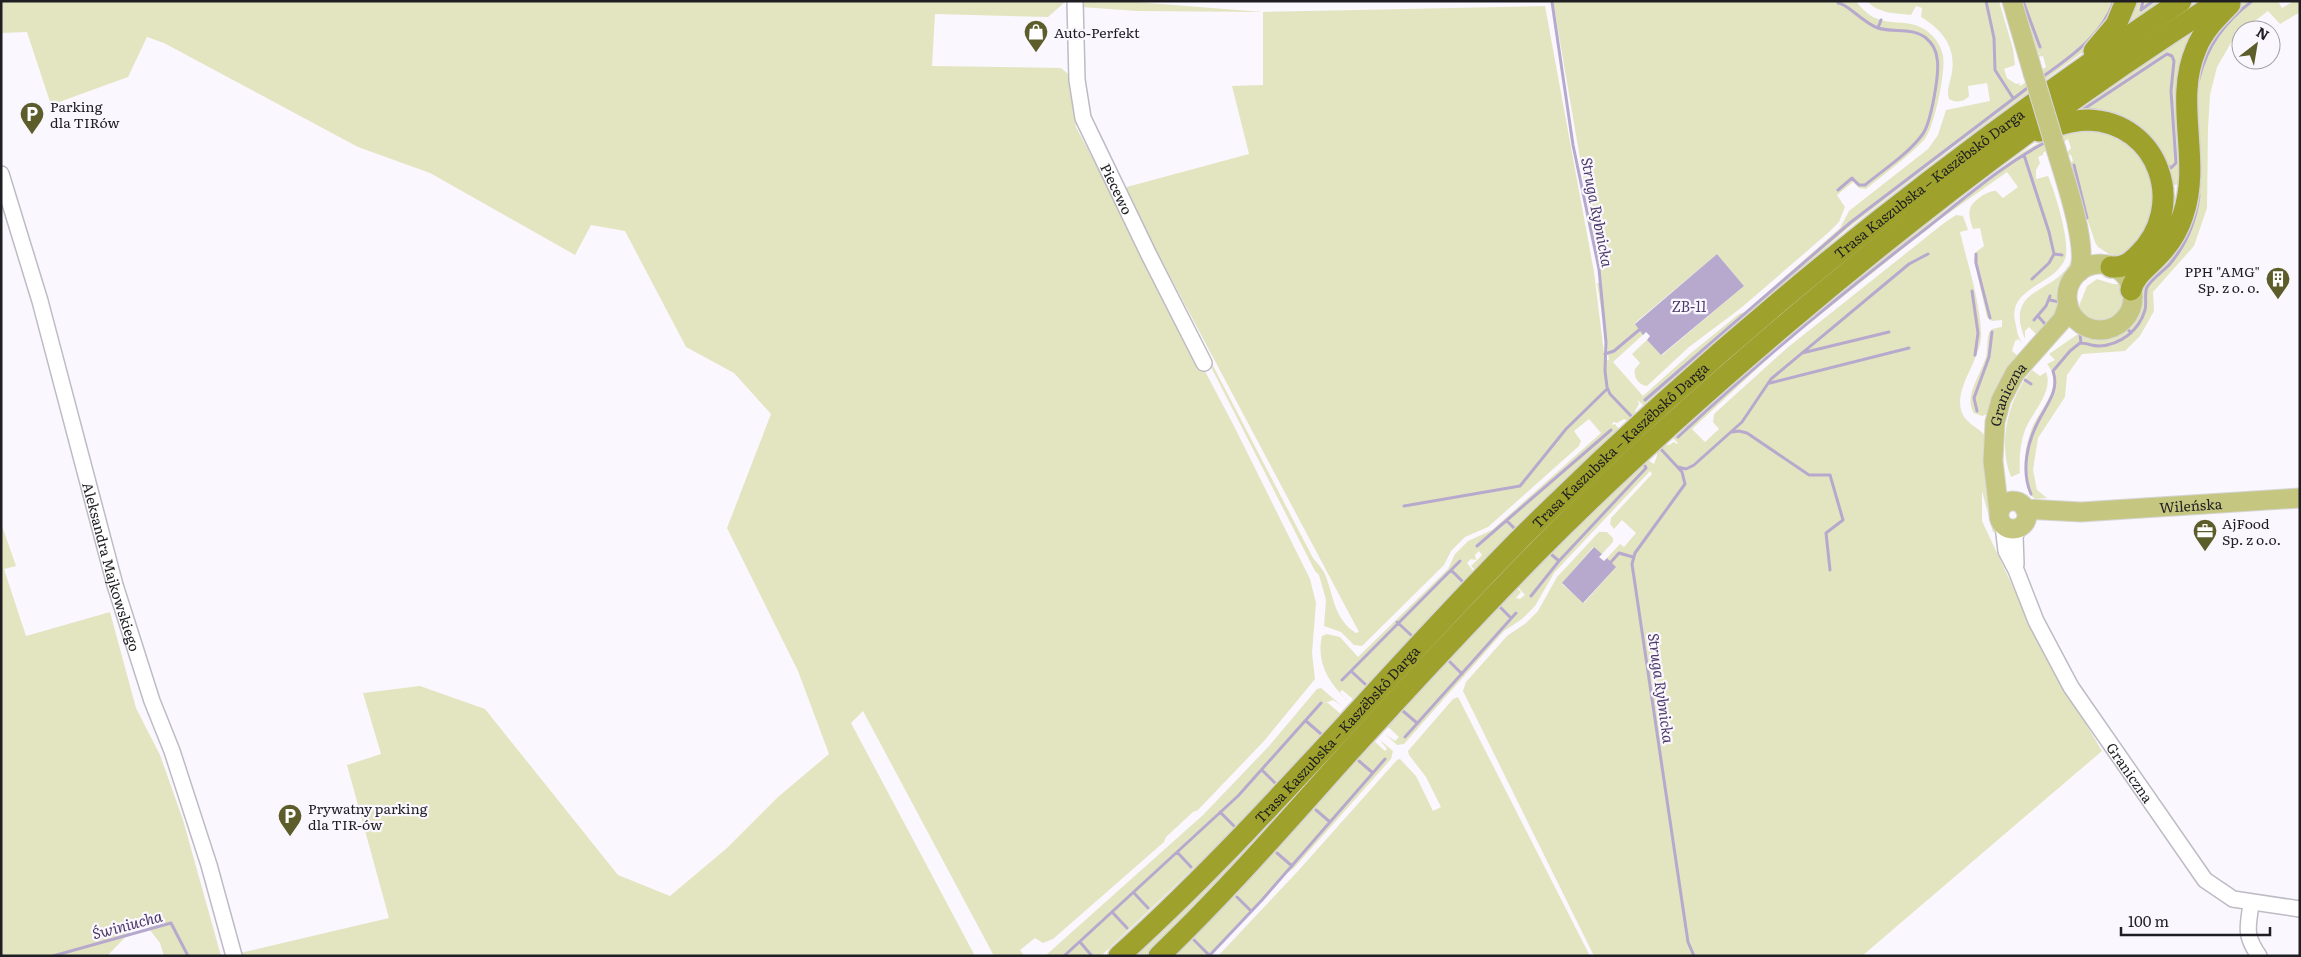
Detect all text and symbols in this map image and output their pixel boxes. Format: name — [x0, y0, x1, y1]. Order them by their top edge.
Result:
shop icon: Auto-Perfekt — [1023, 19, 1049, 53]
north arrow — [2231, 20, 2281, 70]
text: N — [2253, 21, 2274, 45]
place label: Auto-Perfekt — [1054, 22, 1140, 42]
place label: Parking dla TIRów — [50, 96, 120, 132]
parking icon: Parking dla TIRów — [19, 101, 45, 135]
street label: Trasa Kaszubska – Kaszëbskô Darga — [1829, 103, 2028, 263]
water label: Struga Rybnicka — [1576, 155, 1620, 269]
street label: Piecewo — [1096, 160, 1138, 218]
place label: PPH "AMG" Sp. z o. o. — [2185, 261, 2260, 297]
building icon: PPH "AMG" Sp. z o. o. — [2265, 266, 2291, 300]
water label: ZB-11 — [1671, 294, 1707, 317]
street label: Trasa Kaszubska – Kaszëbskô Darga — [1527, 357, 1713, 532]
street label: Graniczna — [1984, 357, 2031, 428]
street label: Aleksandra Majkowskiego — [78, 480, 145, 654]
street label: Wileńska — [2159, 493, 2223, 517]
place label: AjFood Sp. z o.o. — [2222, 513, 2281, 549]
office icon: AjFood Sp. z o.o. — [2192, 518, 2218, 552]
water label: Struga Rybnicka — [1643, 631, 1681, 745]
street label: Trasa Kaszubska – Kaszëbskô Darga — [1250, 641, 1424, 827]
street label: Graniczna — [2102, 738, 2158, 807]
place label: Prywatny parking dla TIR-ów — [308, 798, 428, 834]
parking icon: Prywatny parking dla TIR-ów — [277, 803, 303, 837]
water label: Świniucha — [89, 904, 165, 944]
scale bar — [2121, 904, 2270, 936]
text: 100 m — [2128, 909, 2169, 932]

